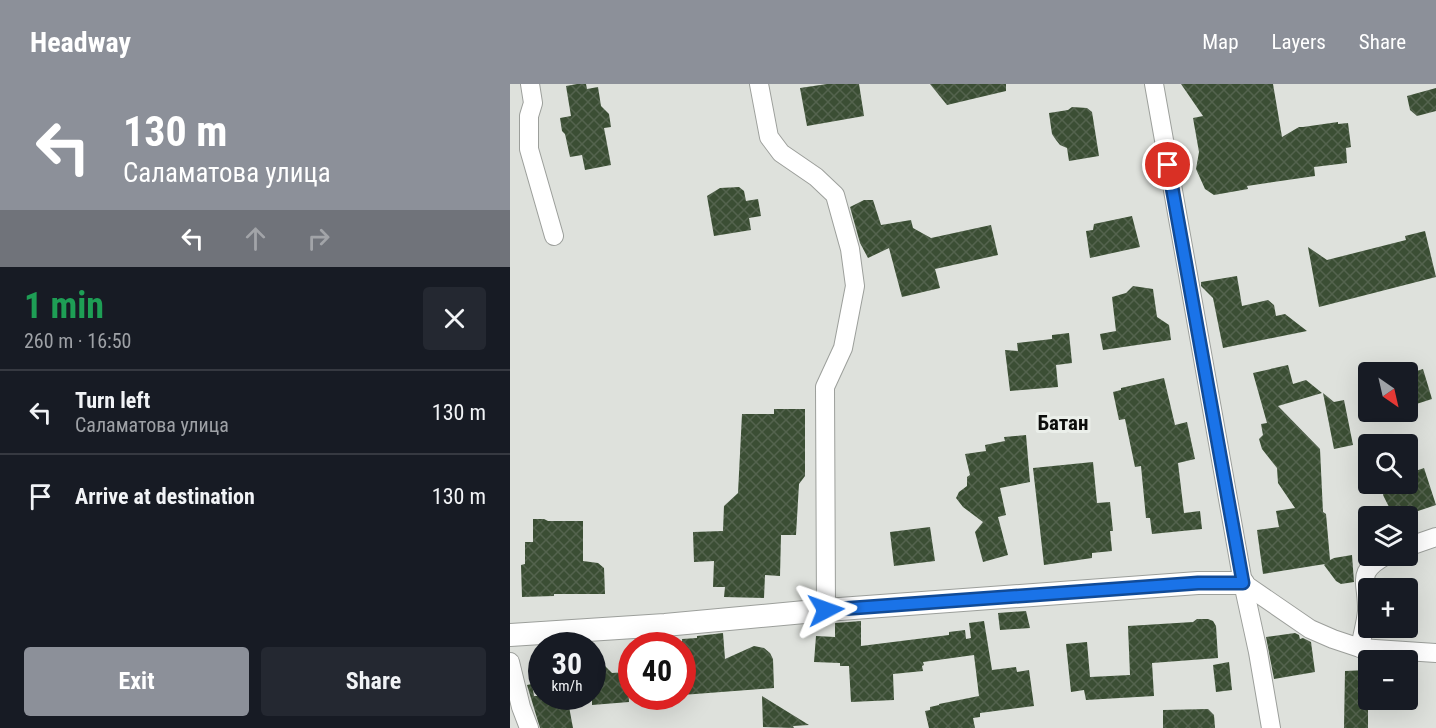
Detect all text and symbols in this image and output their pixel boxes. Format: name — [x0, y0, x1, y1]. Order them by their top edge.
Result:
text: Headway — [30, 26, 131, 59]
text: Map — [1202, 30, 1239, 54]
text: Layers — [1272, 30, 1326, 54]
text: Share — [1359, 30, 1406, 54]
text: 130 m — [123, 107, 228, 156]
icon: left — [24, 108, 102, 186]
pin — [1142, 139, 1193, 190]
icon: arrive — [1151, 148, 1184, 181]
text: Саламатова улица — [123, 157, 331, 189]
icon: left — [176, 222, 209, 255]
icon: ahead — [239, 222, 272, 255]
icon: right — [302, 222, 335, 255]
text: 1 min — [24, 285, 104, 327]
button: close — [423, 287, 486, 350]
text: 260 m · 16:50 — [24, 329, 131, 353]
north arrow — [1358, 362, 1418, 422]
map controls — [1358, 362, 1418, 710]
text: Turn left — [75, 388, 150, 413]
icon: left — [24, 396, 57, 429]
text: 130 m — [432, 400, 486, 425]
district label: Батан — [1038, 411, 1088, 435]
text: Саламатова улица — [75, 413, 229, 437]
button: search — [1358, 434, 1418, 494]
icon: arrive — [24, 480, 57, 513]
text: Arrive at destination — [75, 484, 255, 509]
text: 130 m — [432, 484, 486, 509]
button: layers — [1358, 506, 1418, 566]
position arrow — [794, 578, 858, 642]
button: + — [1358, 578, 1418, 638]
speed limit sign: 40 — [618, 632, 696, 710]
text: 30 — [552, 646, 582, 681]
button: Exit — [24, 647, 249, 716]
button: Share — [261, 647, 486, 716]
button: − — [1358, 650, 1418, 710]
text: km/h — [552, 677, 582, 695]

